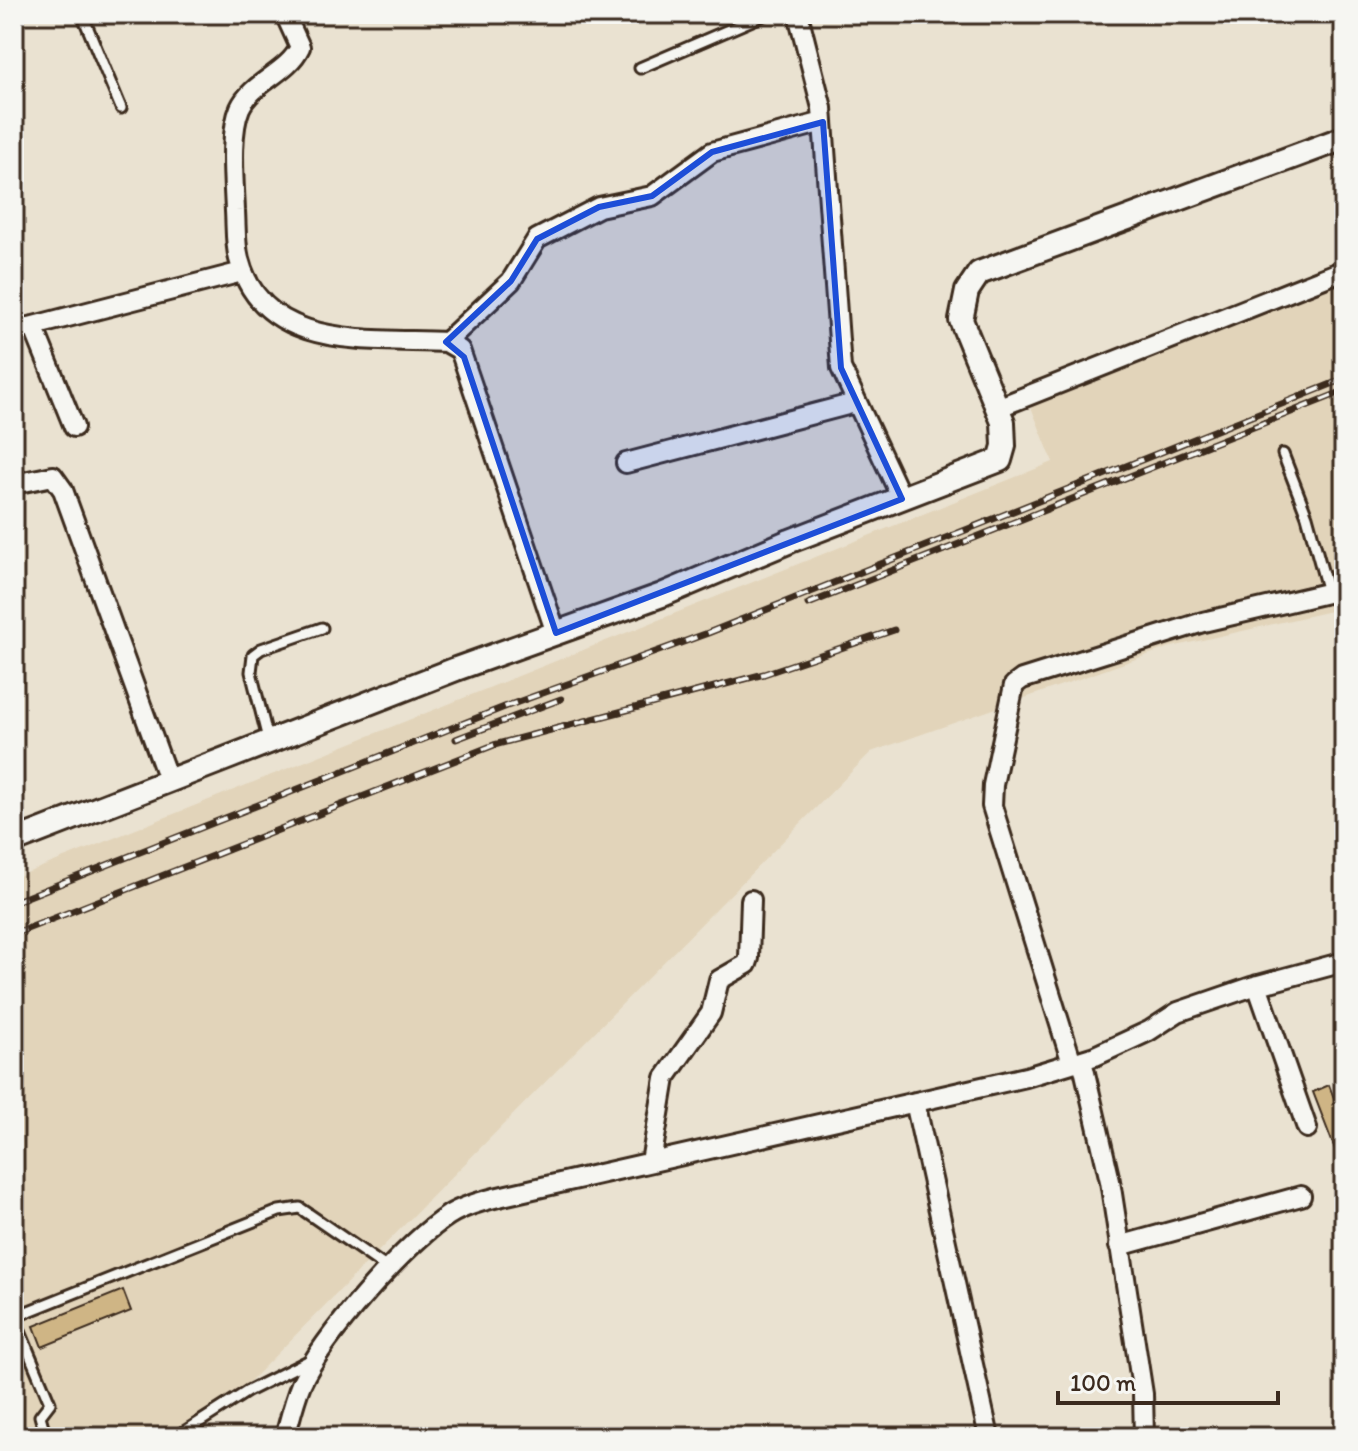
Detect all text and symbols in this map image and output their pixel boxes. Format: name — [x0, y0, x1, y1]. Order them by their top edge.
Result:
scale bar — [1058, 1355, 1278, 1405]
text: 100 m — [1070, 1368, 1136, 1397]

